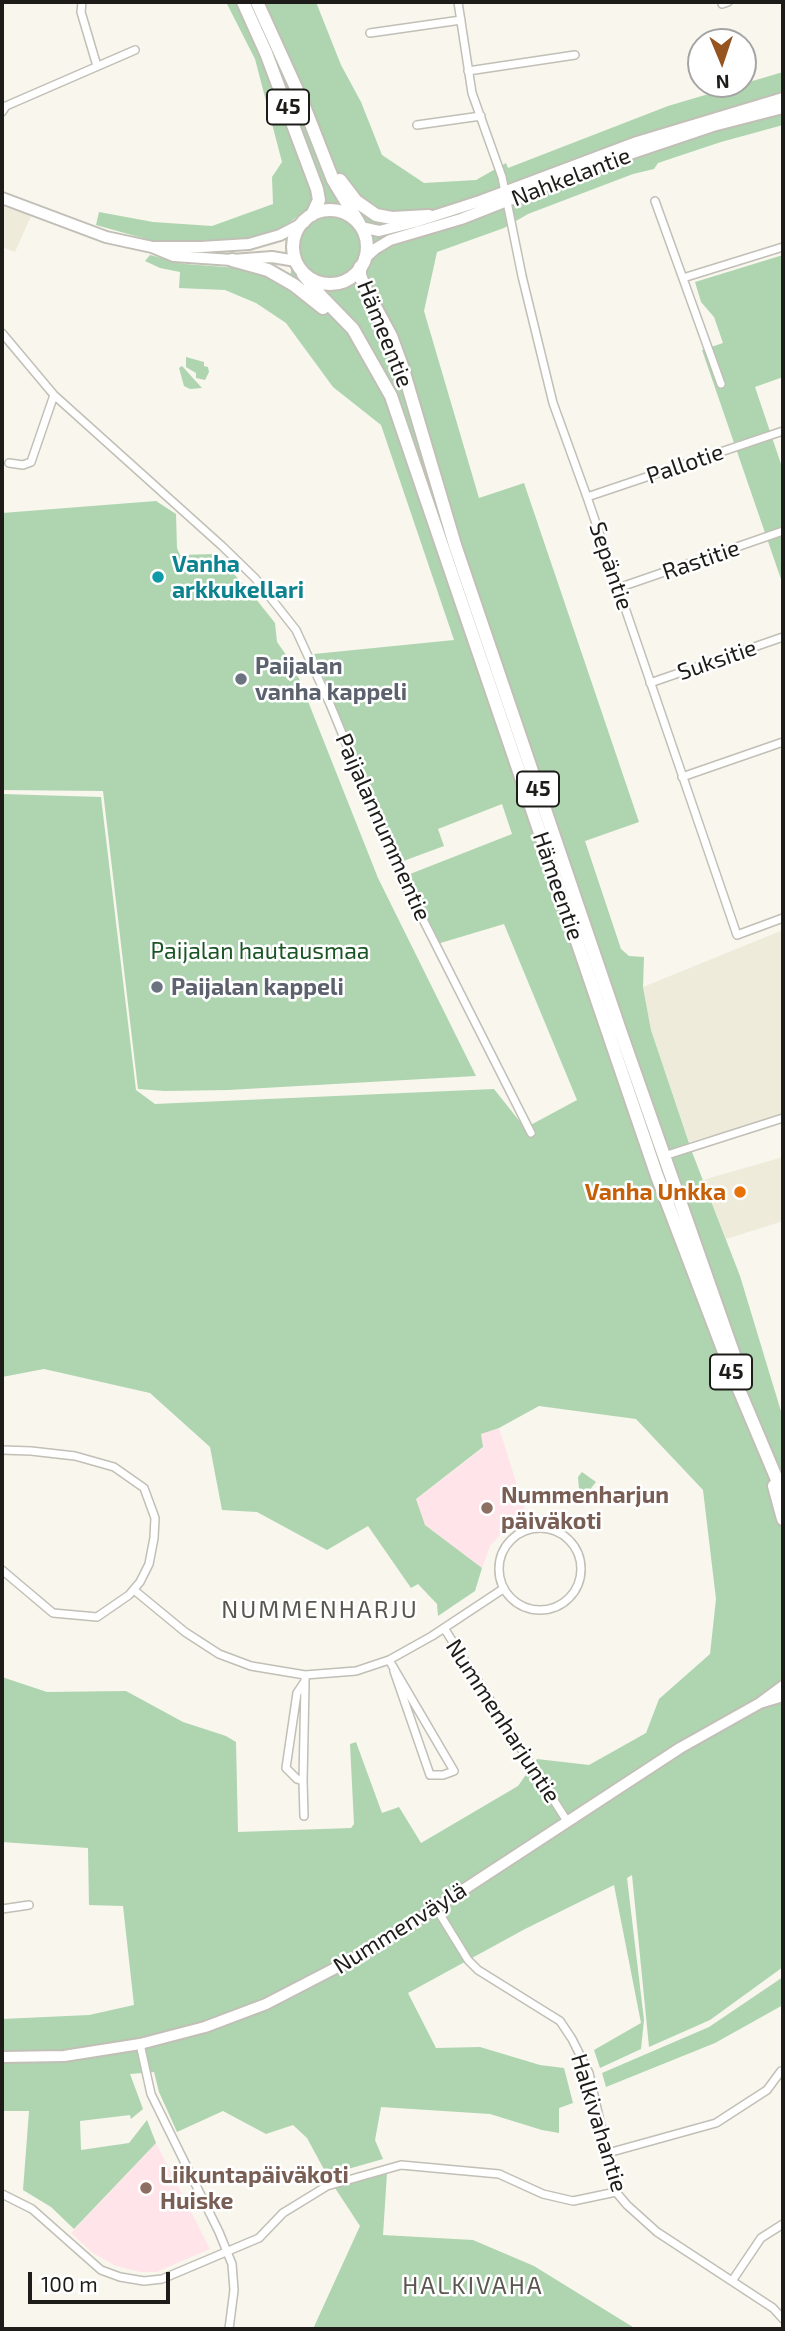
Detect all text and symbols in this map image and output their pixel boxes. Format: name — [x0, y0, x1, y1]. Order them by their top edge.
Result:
north arrow — [687, 28, 757, 98]
text: N — [715, 71, 730, 94]
road number: 45 — [267, 90, 309, 124]
street label: Nahkelantie — [507, 142, 635, 212]
street label: Hämeentie — [351, 276, 419, 392]
street label: Pallotie — [643, 438, 727, 490]
street label: Sepäntie — [583, 518, 639, 614]
street label: Rastitie — [659, 534, 743, 586]
place label: Vanha arkkukellari — [172, 550, 304, 604]
marker: Vanha arkkukellari — [150, 569, 166, 585]
street label: Suksitie — [674, 634, 760, 686]
place label: Paijalan vanha kappeli — [255, 652, 407, 706]
marker: Paijalan vanha kappeli — [233, 671, 249, 687]
street label: Paijalannummentie — [329, 729, 437, 925]
road number: 45 — [517, 772, 559, 806]
street label: Hämeentie — [527, 828, 589, 944]
park label: Paijalan hautausmaa — [151, 937, 369, 965]
place label: Paijalan kappeli — [171, 973, 344, 1001]
marker: Paijalan kappeli — [149, 979, 165, 995]
place label: Vanha Unkka — [585, 1178, 726, 1206]
marker: Vanha Unkka — [732, 1184, 748, 1200]
road number: 45 — [710, 1354, 752, 1390]
place label: Nummenharjun päiväkoti — [501, 1481, 669, 1535]
marker: Nummenharjun päiväkoti — [479, 1500, 495, 1516]
district label: NUMMENHARJU — [223, 1596, 417, 1624]
street label: Nummenharjuntie — [440, 1634, 566, 1808]
street label: Nummenväylä — [328, 1876, 472, 1980]
street label: Halkivahantie — [565, 2051, 633, 2195]
place label: Liikuntapäiväkoti Huiske — [160, 2161, 349, 2215]
marker: Liikuntapäiväkoti Huiske — [138, 2180, 154, 2196]
scale bar — [32, 2258, 173, 2302]
text: 100 m — [41, 2271, 98, 2296]
district label: HALKIVAHA — [403, 2272, 543, 2300]

